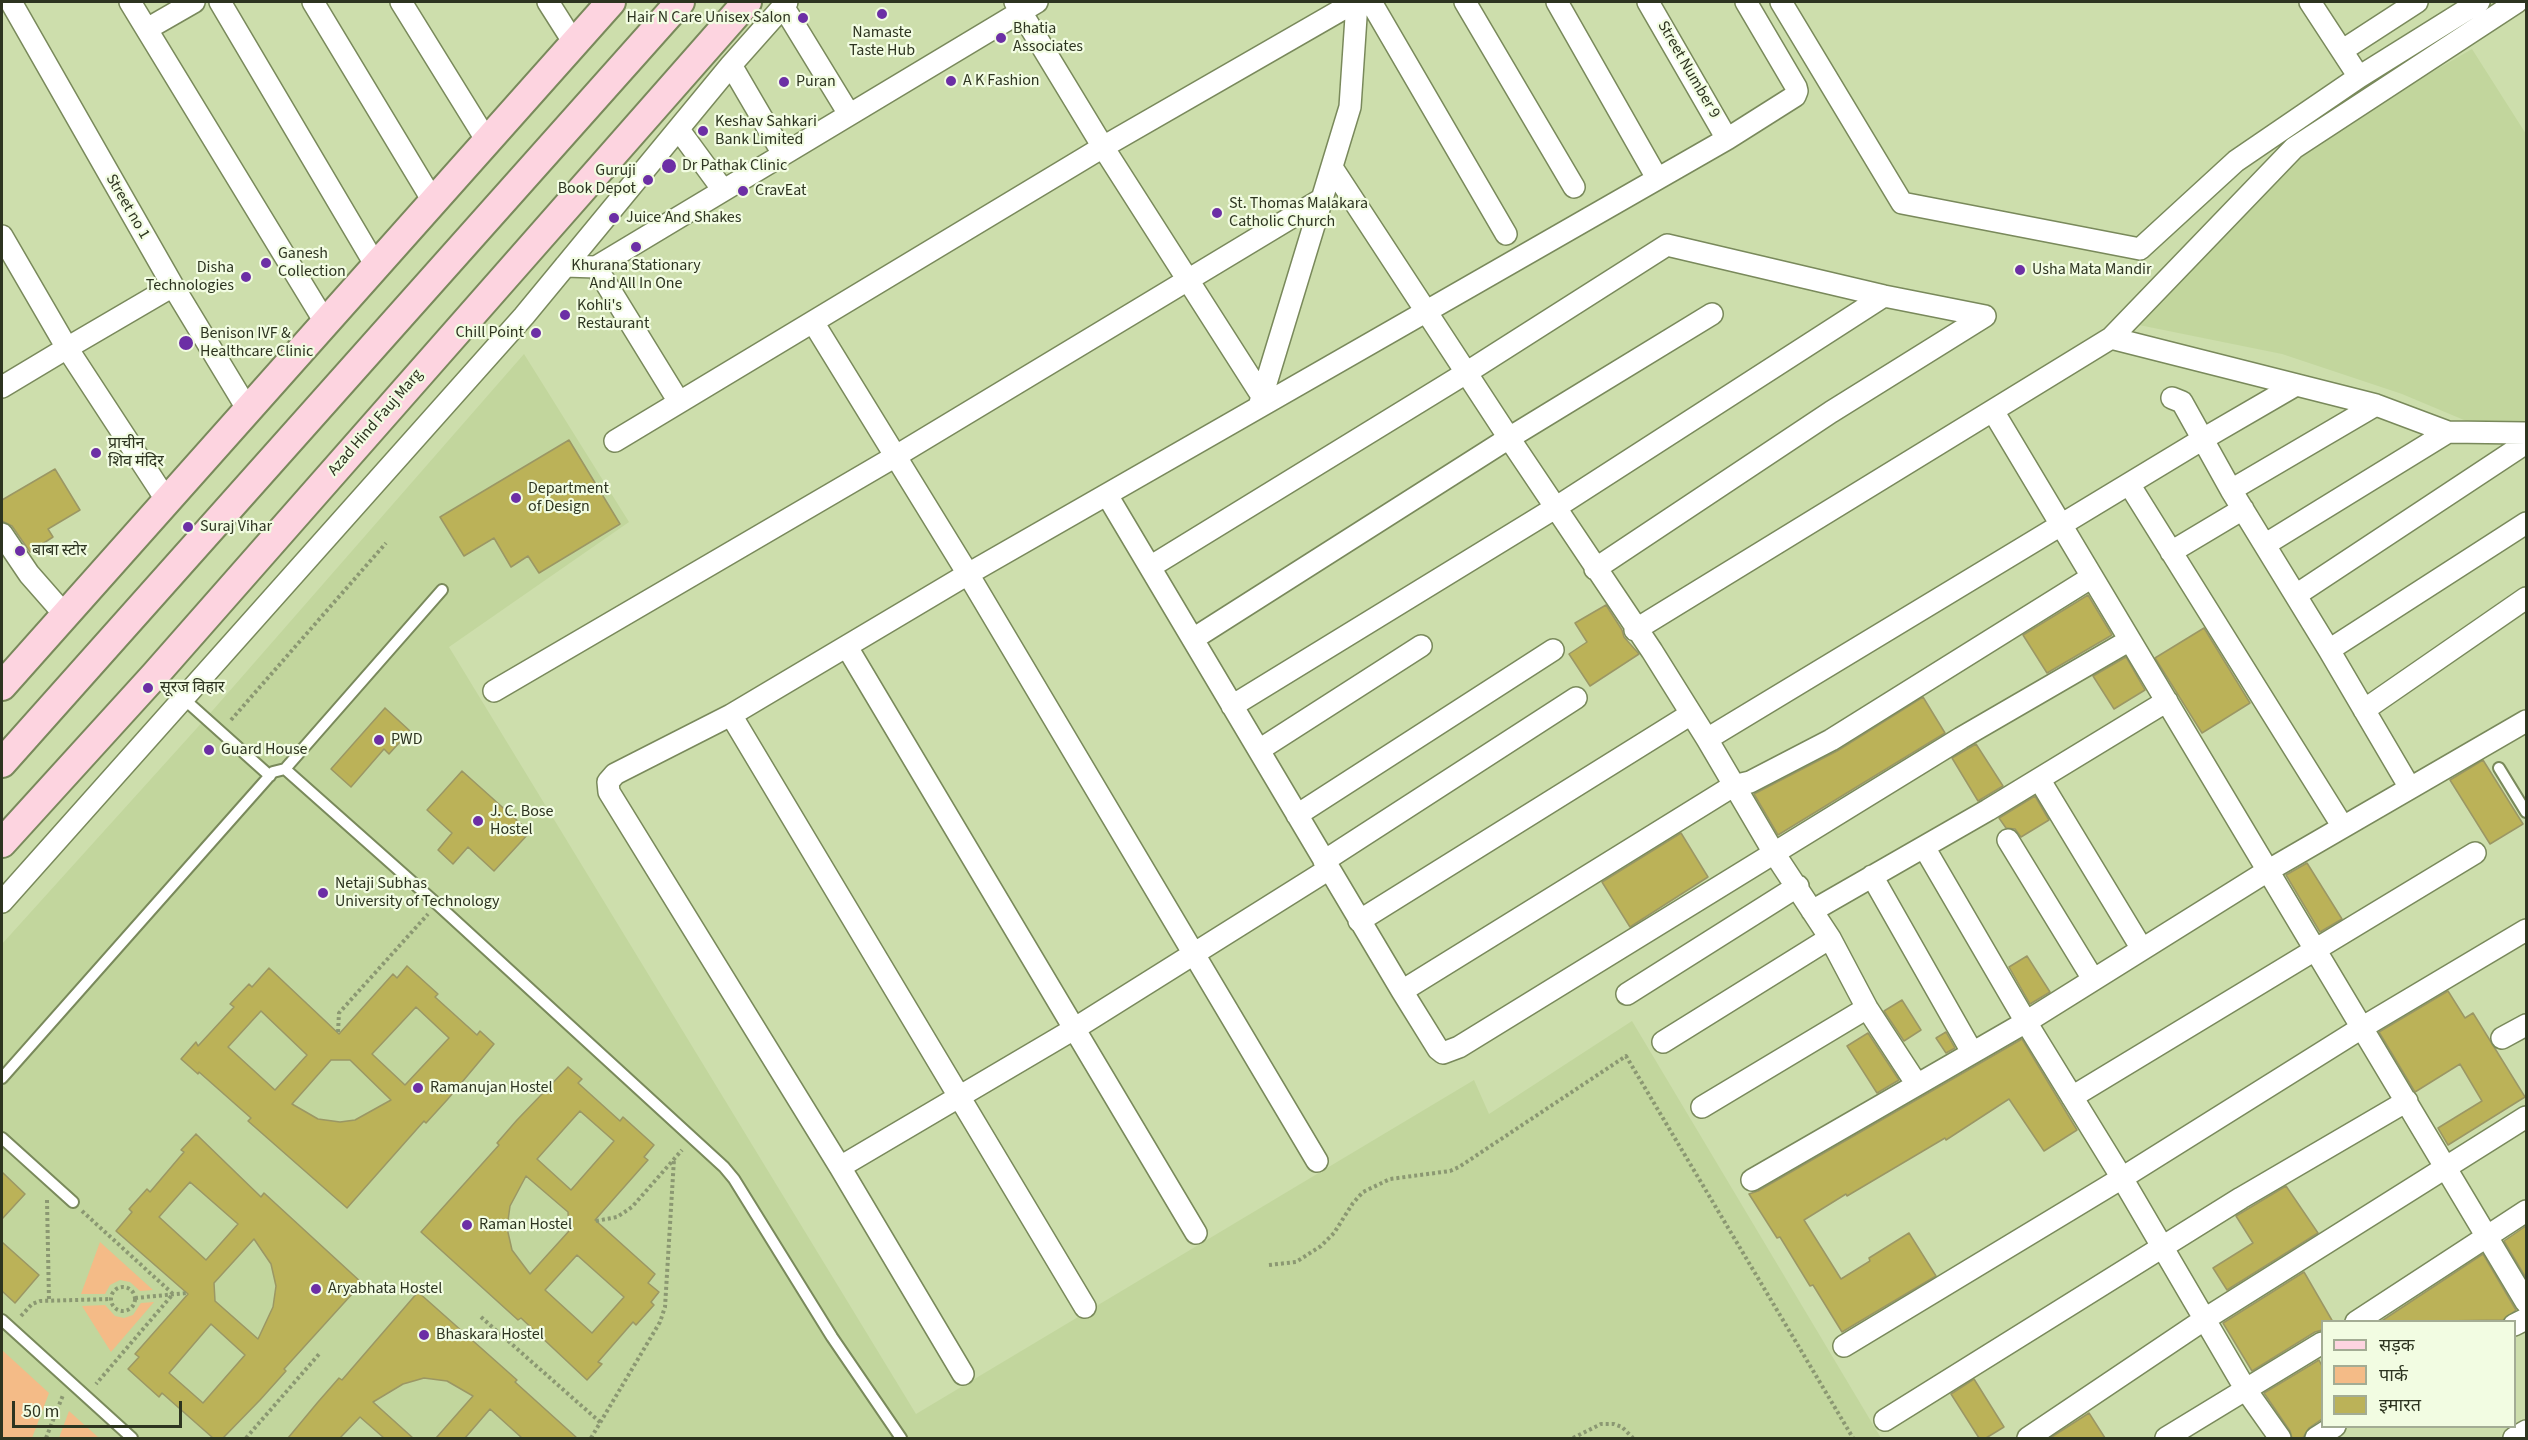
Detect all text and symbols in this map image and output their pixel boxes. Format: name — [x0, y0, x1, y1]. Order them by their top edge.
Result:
marker: Namaste Taste Hub — [875, 7, 889, 21]
place label: Hair N Care Unisex Salon — [627, 8, 791, 28]
marker: Hair N Care Unisex Salon — [796, 11, 810, 25]
street label: Street Number 9 — [1652, 18, 1724, 122]
place label: Bhatia Associates — [1013, 19, 1083, 57]
place label: Namaste Taste Hub — [849, 23, 915, 61]
marker: Bhatia Associates — [994, 31, 1008, 45]
place label: A K Fashion — [963, 71, 1040, 91]
place label: Puran — [796, 72, 836, 92]
marker: A K Fashion — [944, 74, 958, 88]
marker: Puran — [777, 75, 791, 89]
place label: Keshav Sahkari Bank Limited — [715, 112, 817, 150]
marker: Keshav Sahkari Bank Limited — [696, 124, 710, 138]
place label: Dr Pathak Clinic — [682, 156, 787, 176]
marker: Dr Pathak Clinic — [660, 157, 678, 175]
place label: Guruji Book Depot — [558, 161, 636, 199]
street label: Street no 1 — [101, 171, 153, 243]
marker: Guruji Book Depot — [641, 173, 655, 187]
place label: CravEat — [755, 181, 807, 201]
marker: CravEat — [736, 184, 750, 198]
place label: St. Thomas Malakara Catholic Church — [1229, 194, 1368, 232]
marker: St. Thomas Malakara Catholic Church — [1210, 206, 1224, 220]
place label: Juice And Shakes — [626, 208, 741, 228]
marker: Juice And Shakes — [607, 211, 621, 225]
marker: Khurana Stationary And All In One — [629, 240, 643, 254]
place label: Ganesh Collection — [278, 244, 346, 282]
marker: Ganesh Collection — [259, 256, 273, 270]
place label: Khurana Stationary And All In One — [571, 256, 701, 294]
place label: Disha Technologies — [146, 258, 234, 296]
place label: Usha Mata Mandir — [2032, 260, 2152, 280]
marker: Usha Mata Mandir — [2013, 263, 2027, 277]
marker: Disha Technologies — [239, 270, 253, 284]
place label: Kohli's Restaurant — [577, 296, 649, 334]
marker: Kohli's Restaurant — [558, 308, 572, 322]
place label: Chill Point — [455, 323, 524, 343]
place label: Benison IVF & Healthcare Clinic — [200, 324, 313, 362]
marker: Chill Point — [529, 326, 543, 340]
marker: Benison IVF & Healthcare Clinic — [177, 334, 195, 352]
street label: Azad Hind Fauj Marg — [325, 366, 427, 480]
place label: प्राचीन शिव मंदिर — [108, 434, 164, 472]
marker: प्राचीन शिव मंदिर — [89, 446, 103, 460]
place label: Department of Design — [528, 479, 609, 517]
marker: Department of Design — [509, 491, 523, 505]
place label: Suraj Vihar — [200, 517, 272, 537]
marker: Suraj Vihar — [181, 520, 195, 534]
place label: बाबा स्टोर — [32, 541, 87, 561]
marker: बाबा स्टोर — [13, 544, 27, 558]
place label: सूरज विहार — [160, 678, 225, 698]
marker: सूरज विहार — [141, 681, 155, 695]
place label: PWD — [391, 730, 422, 750]
marker: PWD — [372, 733, 386, 747]
place label: Guard House — [221, 740, 308, 760]
marker: Guard House — [202, 743, 216, 757]
place label: J. C. Bose Hostel — [490, 802, 553, 840]
marker: J. C. Bose Hostel — [471, 814, 485, 828]
place label: Netaji Subhas University of Technology — [335, 874, 499, 912]
marker: Netaji Subhas University of Technology — [316, 886, 330, 900]
place label: Ramanujan Hostel — [430, 1078, 553, 1098]
marker: Ramanujan Hostel — [411, 1081, 425, 1095]
place label: Raman Hostel — [479, 1215, 572, 1235]
marker: Raman Hostel — [460, 1218, 474, 1232]
place label: Aryabhata Hostel — [328, 1279, 442, 1299]
marker: Aryabhata Hostel — [309, 1282, 323, 1296]
legend — [2321, 1320, 2516, 1428]
place label: Bhaskara Hostel — [436, 1325, 544, 1345]
marker: Bhaskara Hostel — [417, 1328, 431, 1342]
text: सड़क — [2379, 1333, 2415, 1358]
text: पार्क — [2379, 1363, 2408, 1388]
scale bar — [15, 1389, 184, 1427]
text: इमारत — [2379, 1393, 2421, 1418]
text: 50 m — [23, 1399, 59, 1424]

